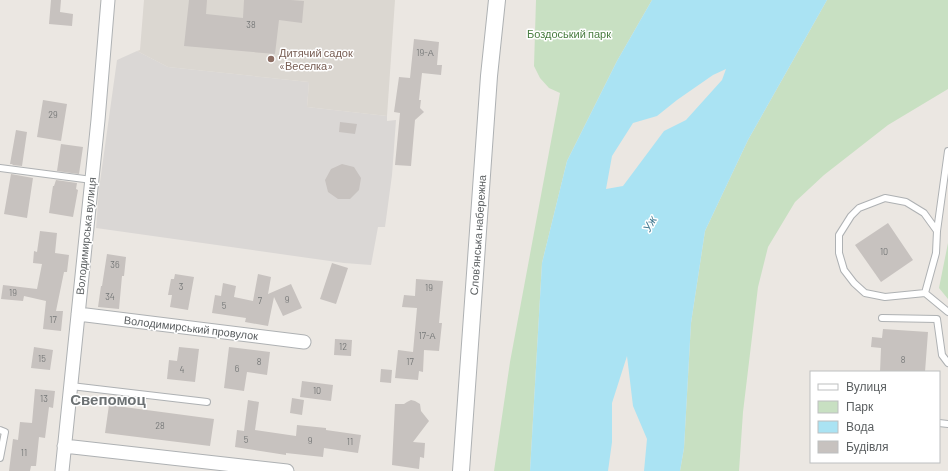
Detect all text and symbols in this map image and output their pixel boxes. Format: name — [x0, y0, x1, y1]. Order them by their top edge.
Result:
house number: 38 — [246, 19, 256, 30]
park label: Боздоський парк — [527, 27, 611, 40]
place label: Дитячий садок «Веселка» — [279, 46, 353, 72]
house number: 19-А — [416, 47, 434, 58]
marker: Дитячий садок «Веселка» — [266, 54, 276, 64]
house number: 29 — [48, 109, 58, 120]
street label: Словʼянська набережна — [467, 173, 488, 296]
street label: Володимирська вулиця — [73, 176, 98, 295]
water label: Уж — [639, 213, 659, 235]
house number: 10 — [880, 246, 888, 257]
house number: 36 — [110, 259, 120, 270]
house number: 3 — [179, 281, 184, 292]
house number: 19 — [425, 282, 433, 293]
house number: 19 — [9, 287, 17, 298]
house number: 34 — [105, 291, 115, 302]
house number: 9 — [285, 294, 290, 305]
house number: 7 — [258, 295, 263, 306]
house number: 5 — [222, 300, 227, 311]
street label: Володимирський провулок — [123, 313, 259, 342]
house number: 17 — [49, 314, 57, 325]
house number: 17-А — [419, 330, 435, 341]
house number: 12 — [339, 341, 347, 352]
house number: 15 — [38, 353, 46, 364]
house number: 8 — [901, 354, 906, 365]
house number: 8 — [257, 356, 262, 367]
house number: 17 — [406, 356, 414, 367]
house number: 6 — [235, 363, 240, 374]
house number: 4 — [180, 364, 185, 375]
legend — [810, 371, 940, 463]
text: Вулиця — [846, 379, 887, 394]
house number: 10 — [313, 385, 321, 396]
district label: Свепомоц — [70, 390, 147, 408]
house number: 13 — [40, 393, 48, 404]
text: Парк — [846, 399, 874, 414]
text: Вода — [846, 419, 874, 434]
house number: 28 — [155, 420, 165, 431]
house number: 5 — [244, 434, 249, 445]
house number: 9 — [308, 435, 313, 446]
house number: 11 — [347, 436, 353, 447]
text: Будівля — [846, 439, 888, 454]
house number: 11 — [21, 447, 27, 458]

